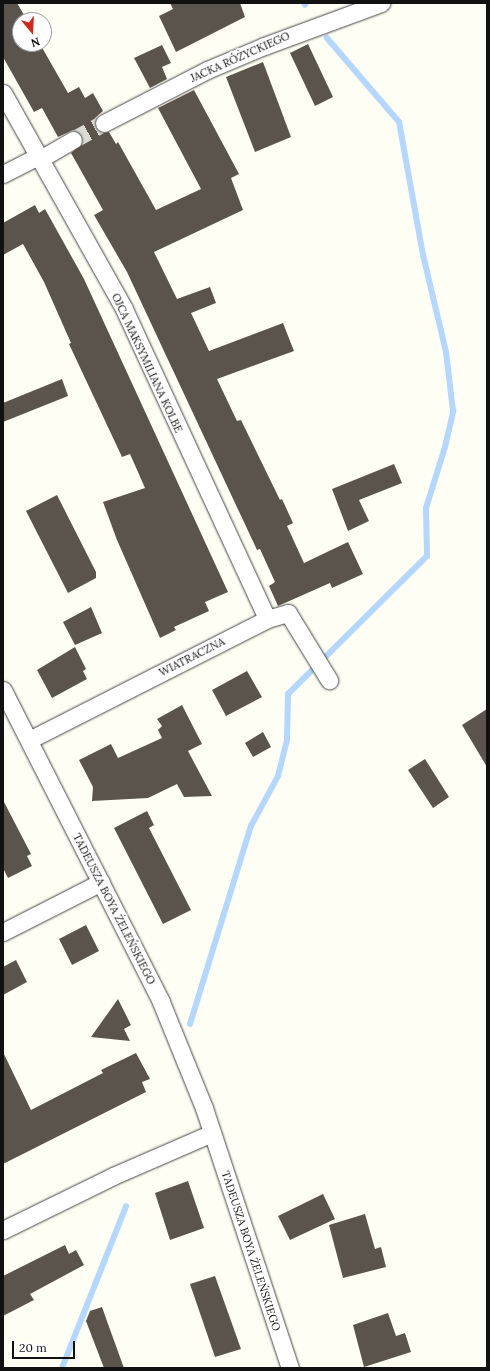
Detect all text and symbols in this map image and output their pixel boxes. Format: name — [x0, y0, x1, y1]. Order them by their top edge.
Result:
north arrow — [12, 12, 52, 52]
street label: JACKA RÓŻYCKIEGO — [188, 29, 292, 85]
text: N — [29, 34, 42, 50]
street label: OJCA MAKSYMILIANA KOLBE — [109, 291, 185, 435]
street label: WIATRACZNA — [157, 635, 227, 679]
street label: TADEUSZA BOYA ŻELEŃSKIEGO — [70, 831, 158, 987]
street label: TADEUSZA BOYA ŻELEŃSKIEGO — [219, 1169, 283, 1333]
scale bar — [14, 1333, 77, 1359]
text: 20 m — [19, 1340, 47, 1355]

